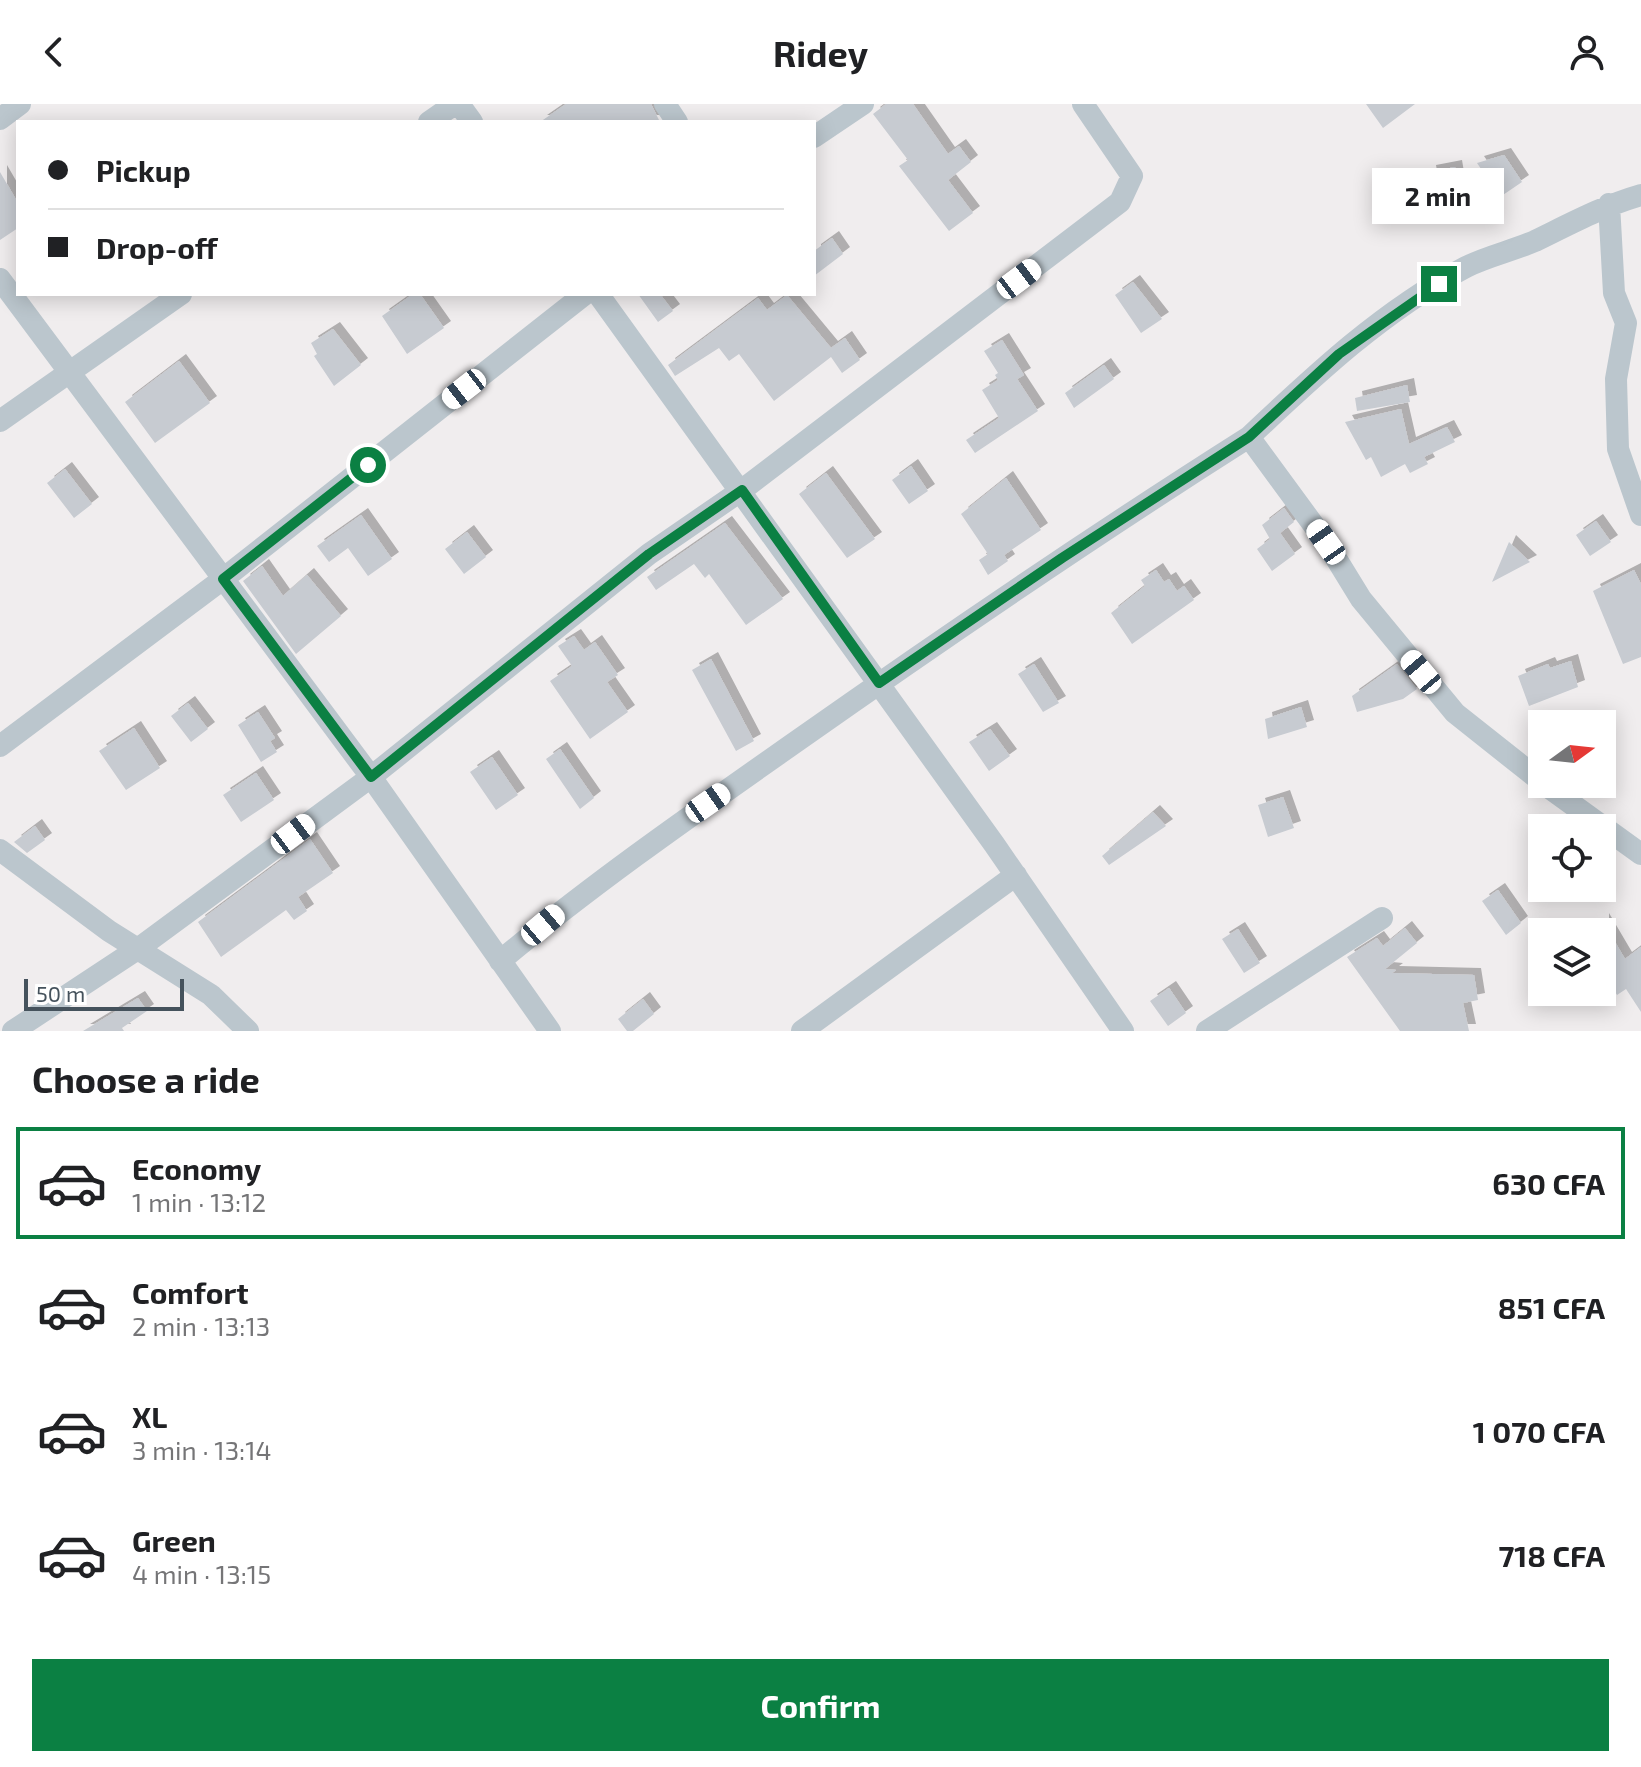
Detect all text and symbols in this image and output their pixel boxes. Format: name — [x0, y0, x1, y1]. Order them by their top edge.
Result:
icon: back — [32, 30, 76, 74]
icon: person — [1565, 30, 1609, 74]
text: Ridey — [773, 31, 868, 74]
text: Pickup — [96, 152, 191, 188]
callout: 2 min — [1373, 168, 1505, 224]
text: 2 min — [1405, 180, 1471, 211]
text: Drop-off — [96, 229, 218, 265]
car — [993, 255, 1045, 303]
route end — [1421, 266, 1457, 302]
car — [438, 365, 490, 413]
route start — [350, 447, 386, 483]
car — [1302, 515, 1350, 569]
car — [1396, 646, 1446, 698]
north arrow — [1528, 710, 1616, 798]
map controls — [1528, 710, 1616, 1006]
car — [681, 779, 735, 827]
car — [267, 810, 319, 858]
button: locate — [1528, 814, 1616, 902]
car — [517, 900, 569, 950]
button: layers — [1528, 918, 1616, 1006]
scale bar — [24, 975, 184, 1011]
text: 50 m — [36, 980, 85, 1006]
text: Choose a ride — [32, 1057, 260, 1100]
icon: car — [36, 1147, 108, 1219]
text: Economy — [132, 1150, 261, 1186]
text: 630 CFA — [1492, 1165, 1605, 1201]
text: 1 min · 13:12 — [132, 1186, 266, 1217]
icon: car — [36, 1271, 108, 1343]
text: Comfort — [132, 1274, 249, 1310]
text: 851 CFA — [1498, 1289, 1605, 1325]
text: 2 min · 13:13 — [132, 1310, 270, 1341]
icon: car — [36, 1395, 108, 1467]
text: XL — [132, 1398, 167, 1434]
text: 1 070 CFA — [1473, 1413, 1605, 1449]
text: 3 min · 13:14 — [132, 1434, 272, 1465]
icon: car — [36, 1519, 108, 1591]
text: Green — [132, 1522, 216, 1558]
text: 718 CFA — [1498, 1537, 1605, 1573]
text: 4 min · 13:15 — [132, 1558, 271, 1589]
button: Confirm — [32, 1659, 1609, 1751]

